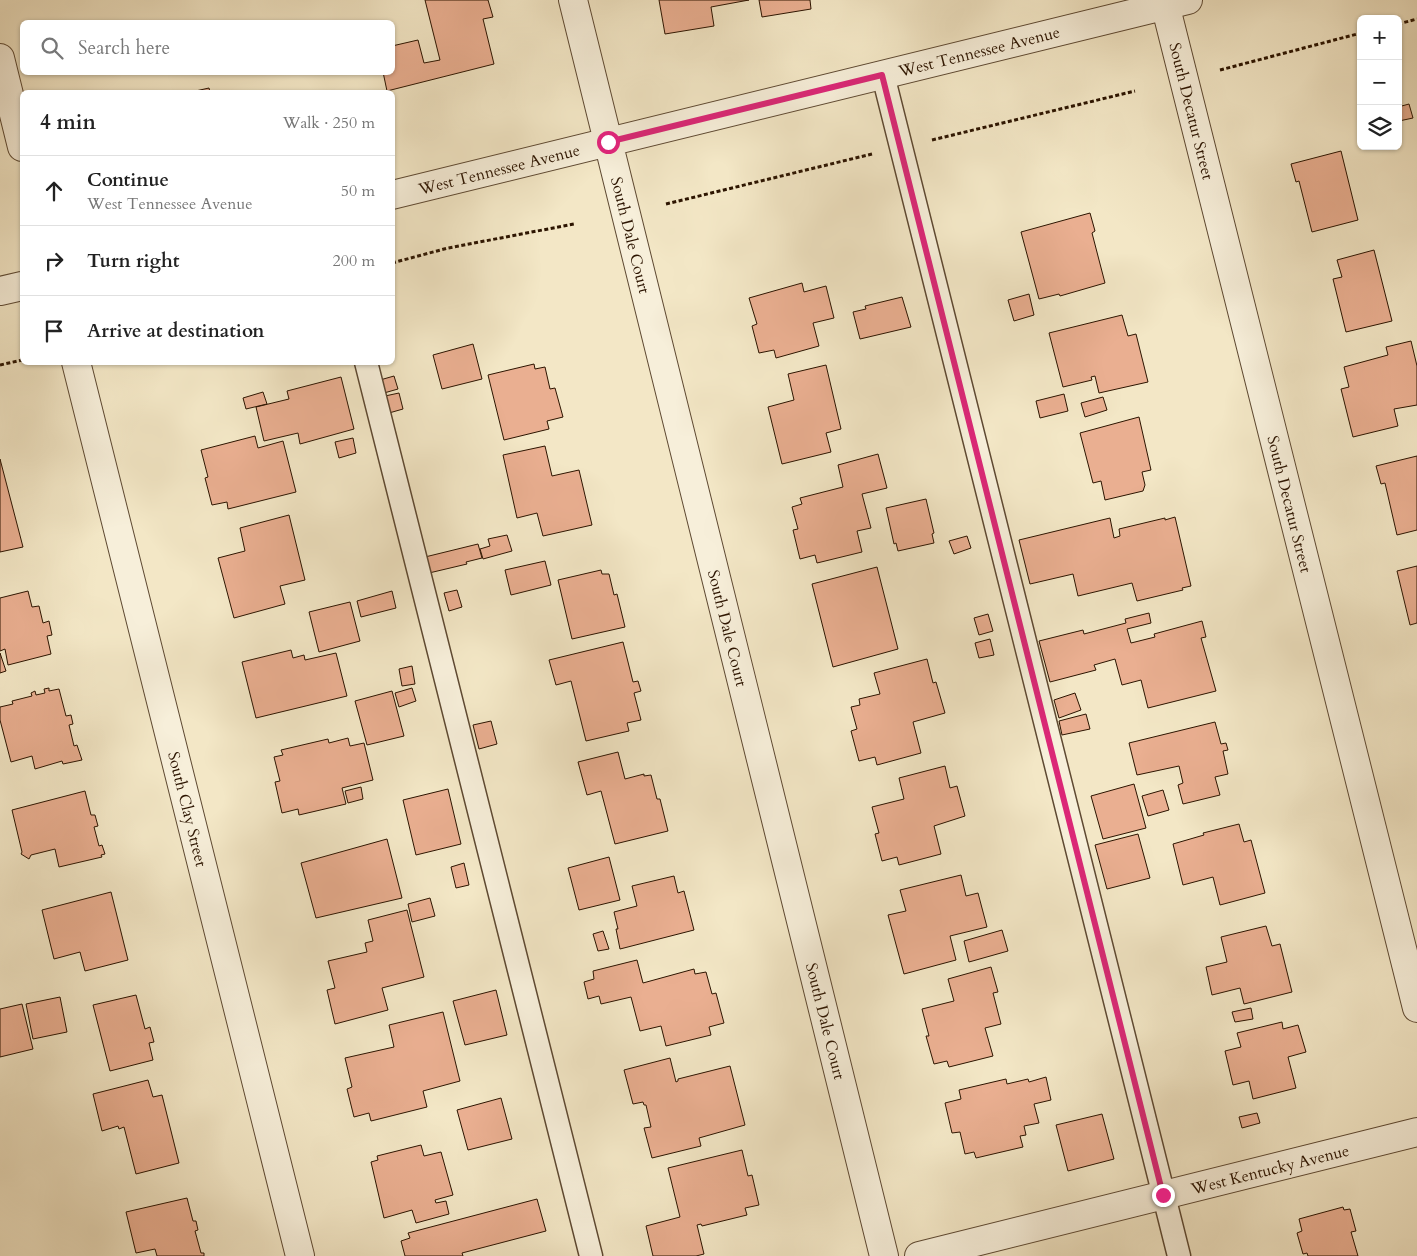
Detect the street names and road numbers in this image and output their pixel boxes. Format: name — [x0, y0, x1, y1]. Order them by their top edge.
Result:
street label: West Tennessee Avenue — [895, 21, 1062, 83]
street label: South Decatur Street — [1163, 40, 1219, 182]
street label: West Tennessee Avenue — [415, 139, 582, 201]
street label: South Dale Court — [605, 175, 655, 296]
street label: South Decatur Street — [1261, 433, 1317, 575]
street label: South Dale Court — [702, 568, 752, 689]
street label: South Clay Street — [162, 749, 212, 869]
street label: South Dale Court — [800, 961, 850, 1082]
street label: West Kentucky Avenue — [1188, 1140, 1352, 1201]

